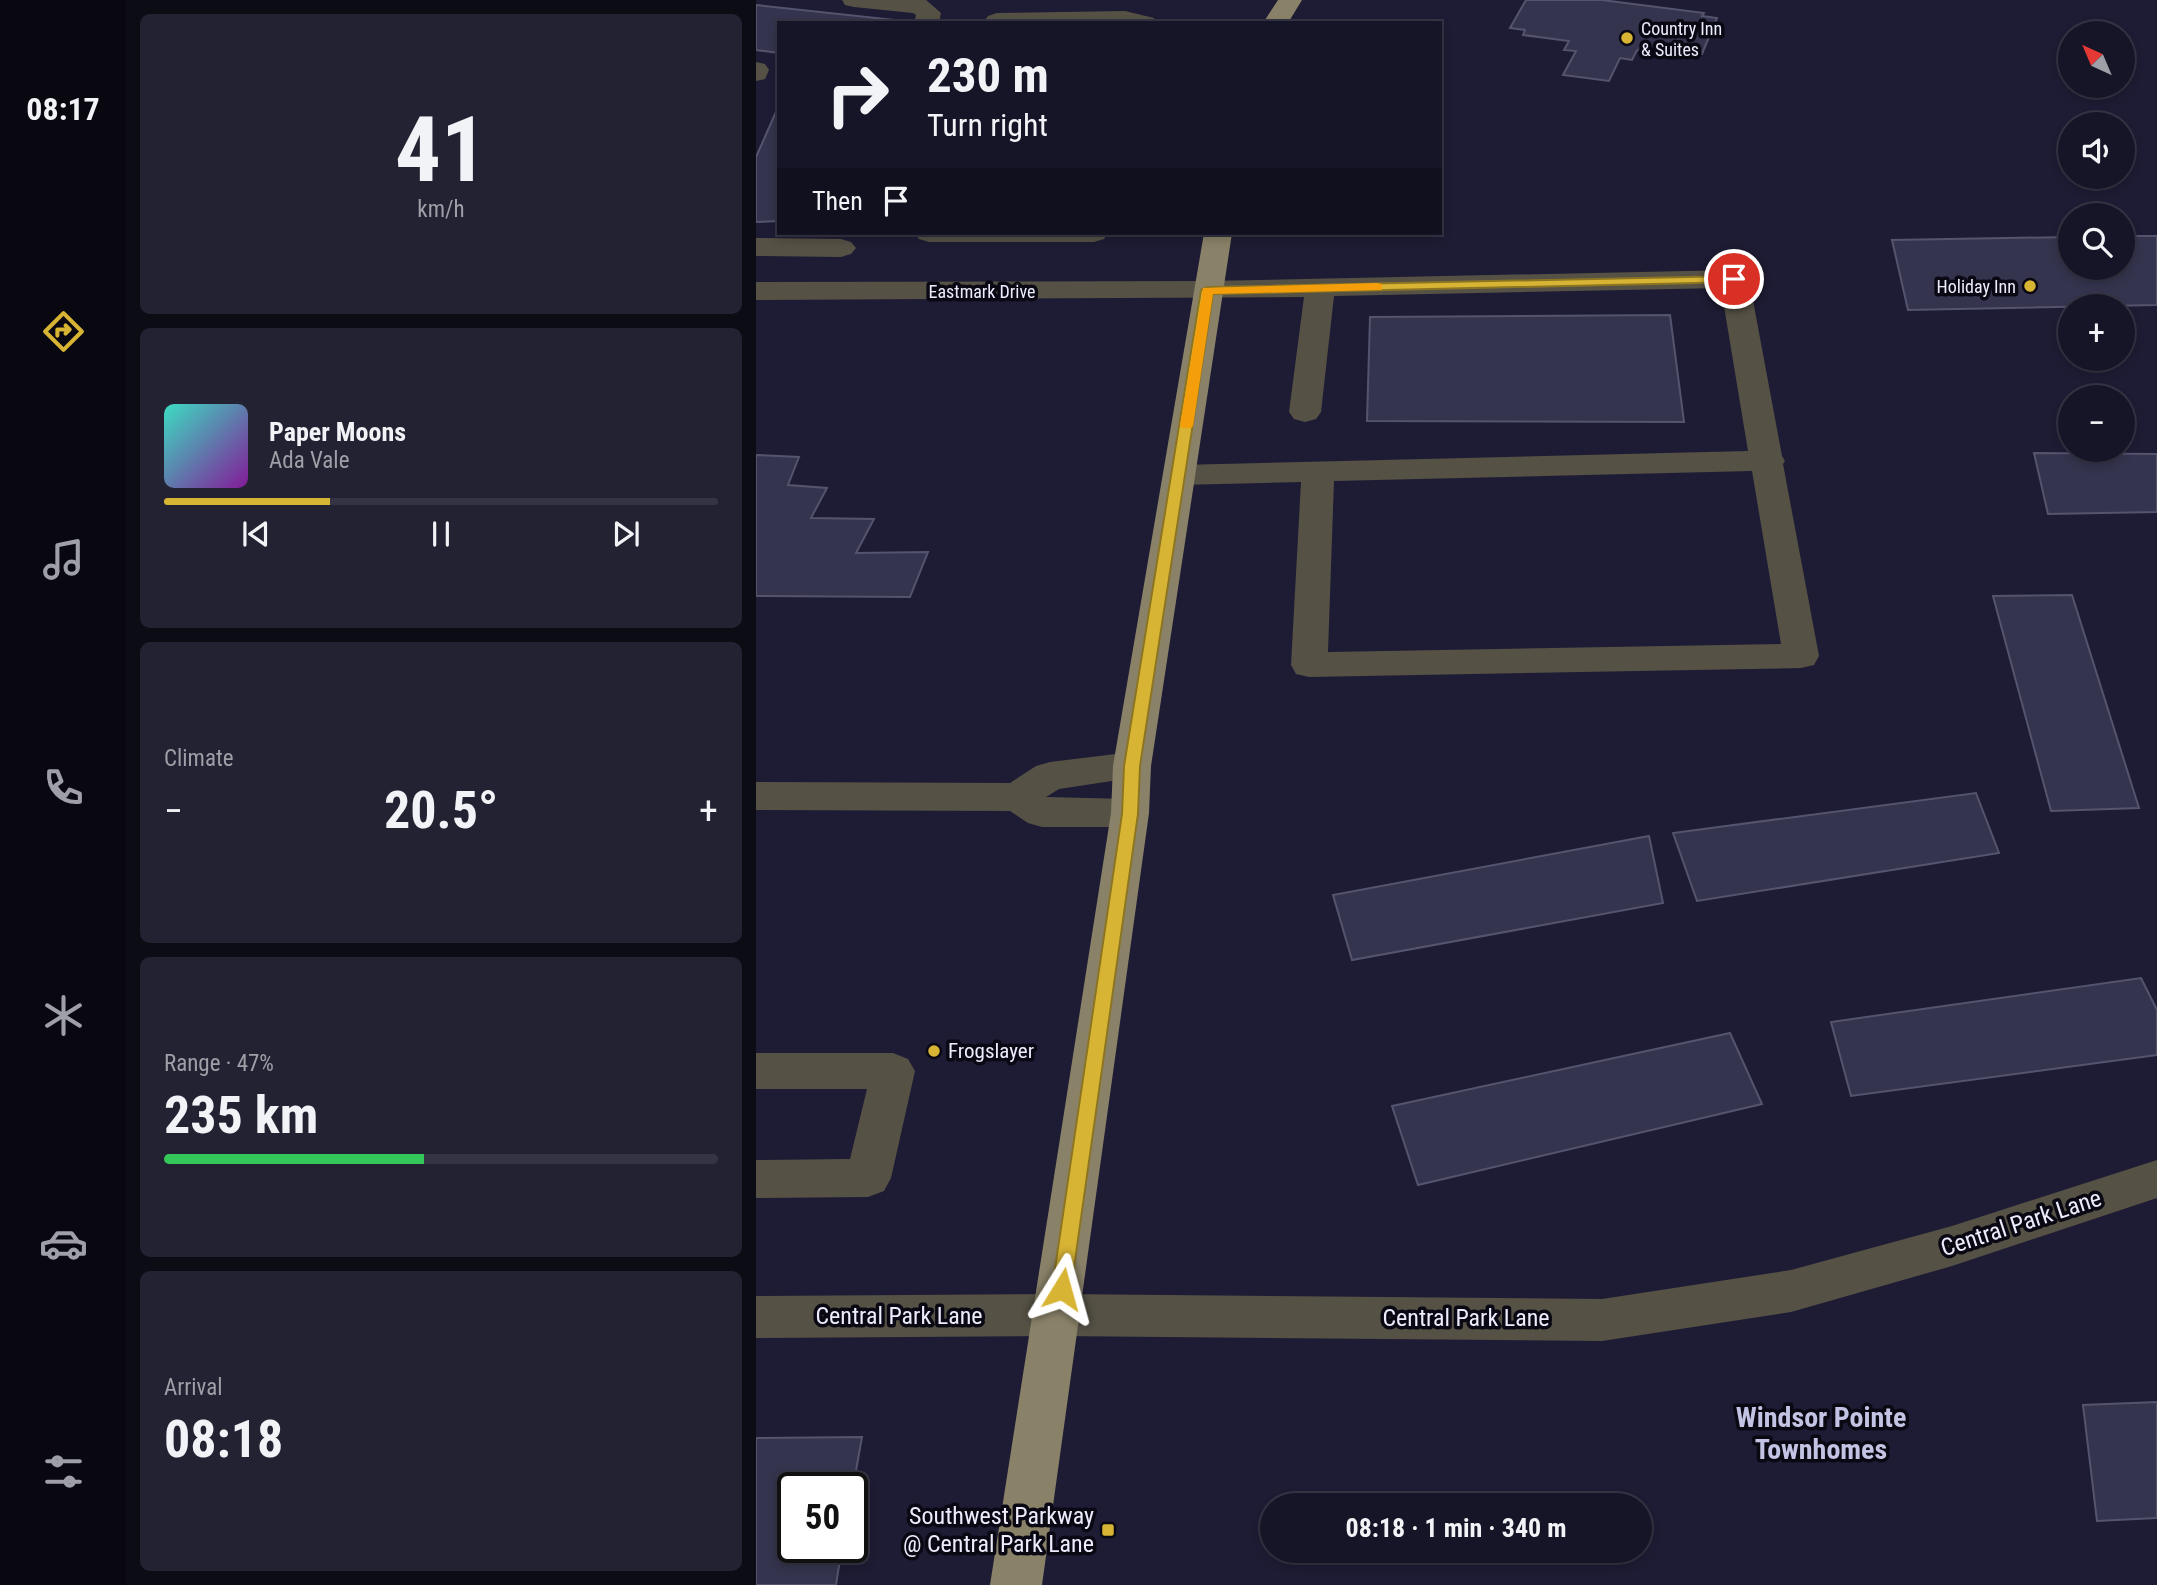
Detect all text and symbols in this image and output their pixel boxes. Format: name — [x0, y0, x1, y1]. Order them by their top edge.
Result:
place label: Country Inn & Suites — [1641, 18, 1722, 60]
north arrow — [2058, 21, 2135, 98]
map controls — [2058, 21, 2135, 462]
marker: Country Inn & Suites — [1619, 30, 1635, 46]
text: 230 m — [927, 47, 1049, 104]
icon: right — [812, 49, 903, 140]
text: 08:17 — [26, 90, 100, 128]
text: 41 — [395, 97, 487, 203]
text: Turn right — [927, 106, 1048, 144]
button: sound — [2058, 112, 2135, 189]
icon: arrive — [877, 182, 915, 220]
text: Then — [812, 186, 863, 216]
text: km/h — [417, 196, 465, 223]
button: search — [2058, 203, 2135, 280]
pin — [1704, 249, 1764, 309]
icon: arrive — [1715, 260, 1753, 298]
place label: Holiday Inn — [1937, 276, 2016, 297]
marker: Holiday Inn — [2022, 278, 2038, 294]
street label: Eastmark Drive — [929, 281, 1035, 302]
button: + — [2058, 294, 2135, 371]
icon: directions — [39, 307, 88, 356]
button: − — [2058, 385, 2135, 462]
text: Paper Moons — [269, 417, 406, 447]
text: Ada Vale — [269, 447, 349, 474]
icon: previous — [237, 515, 275, 553]
icon: pause — [422, 515, 460, 553]
icon: next — [607, 515, 645, 553]
icon: music — [39, 535, 88, 584]
text: Climate — [164, 745, 234, 772]
icon: phone — [39, 763, 88, 812]
text: 20.5° — [384, 780, 498, 841]
text: − — [164, 789, 183, 833]
text: + — [699, 789, 718, 833]
icon: climate — [39, 991, 88, 1040]
place label: Frogslayer — [948, 1039, 1034, 1063]
marker: Frogslayer — [926, 1043, 942, 1059]
text: Range · 47% — [164, 1050, 274, 1077]
text: 235 km — [164, 1085, 318, 1146]
street label: Central Park Lane — [1937, 1184, 2105, 1262]
icon: car — [39, 1219, 88, 1268]
position arrow — [1025, 1252, 1099, 1326]
street label: Central Park Lane — [815, 1302, 983, 1330]
street label: Central Park Lane — [1382, 1304, 1550, 1332]
text: Arrival — [164, 1374, 223, 1401]
district label: Windsor Pointe Townhomes — [1736, 1401, 1906, 1466]
text: 08:18 — [164, 1409, 283, 1470]
icon: filters — [39, 1447, 88, 1496]
speed limit sign: 50 — [777, 1472, 868, 1563]
place label: Southwest Parkway @ Central Park Lane — [903, 1502, 1094, 1558]
text: 08:18 · 1 min · 340 m — [1346, 1513, 1566, 1543]
marker: Southwest Parkway @ Central Park Lane — [1100, 1522, 1116, 1538]

